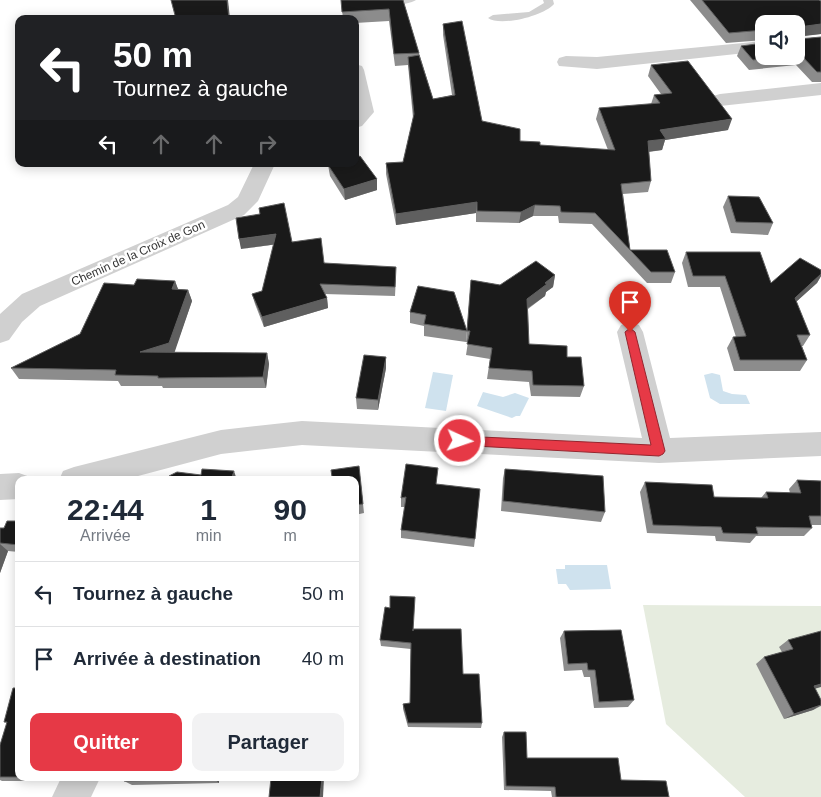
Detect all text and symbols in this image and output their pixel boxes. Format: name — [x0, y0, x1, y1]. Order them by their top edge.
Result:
map controls — [755, 15, 805, 65]
button: sound — [755, 15, 805, 65]
icon: left — [30, 35, 95, 100]
text: 50 m — [113, 35, 193, 74]
text: Tournez à gauche — [113, 76, 288, 101]
icon: left — [94, 130, 122, 158]
icon: ahead — [147, 130, 175, 158]
icon: ahead — [200, 130, 228, 158]
icon: right — [253, 130, 281, 158]
street label: Chemin de la Croix de Gon — [69, 217, 207, 289]
pin — [609, 281, 651, 332]
icon: arrive — [616, 288, 644, 316]
position arrow — [433, 414, 485, 466]
text: 22:44 — [67, 493, 144, 526]
text: 1 — [200, 493, 217, 526]
text: 90 — [274, 493, 307, 526]
text: Arrivée — [80, 527, 131, 544]
text: min — [196, 527, 222, 544]
text: m — [284, 527, 297, 544]
icon: left — [30, 580, 58, 608]
text: Tournez à gauche — [73, 583, 233, 604]
text: 50 m — [302, 583, 344, 604]
icon: arrive — [30, 645, 58, 673]
text: Arrivée à destination — [73, 648, 261, 669]
text: 40 m — [302, 648, 344, 669]
button: Quitter — [30, 713, 182, 771]
button: Partager — [192, 713, 344, 771]

